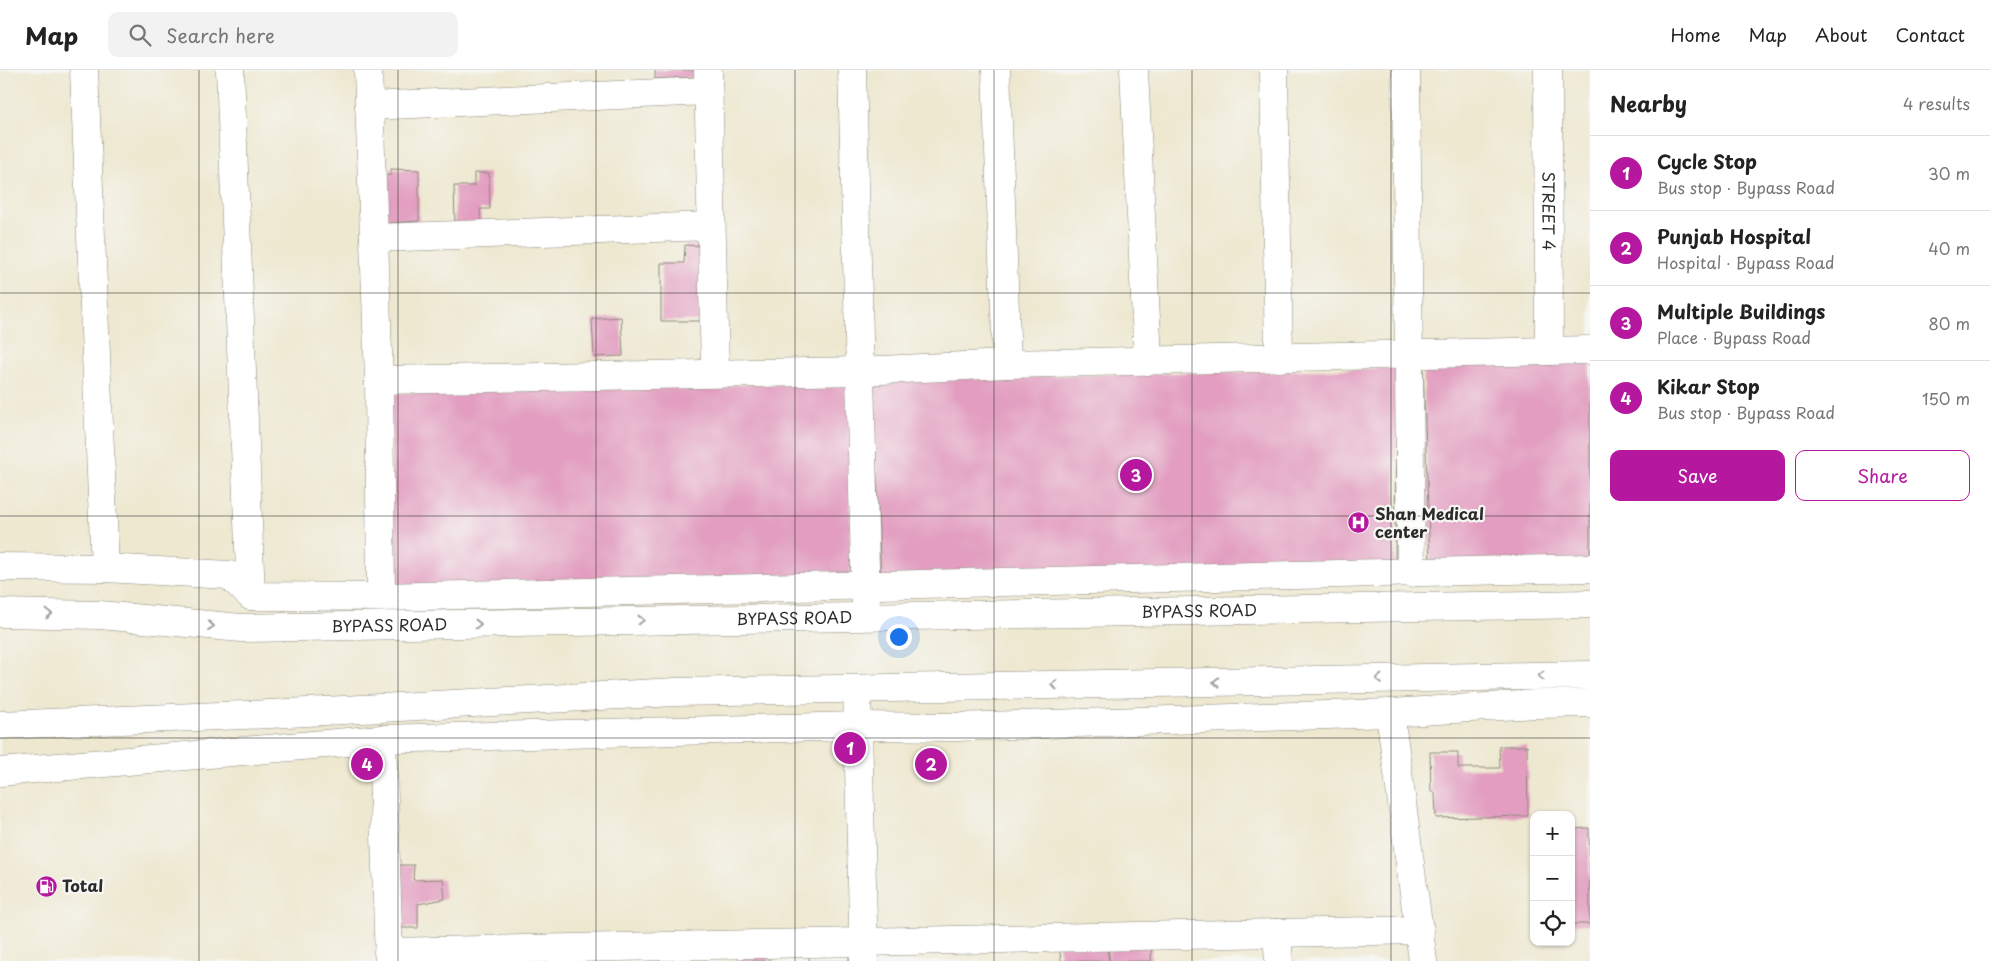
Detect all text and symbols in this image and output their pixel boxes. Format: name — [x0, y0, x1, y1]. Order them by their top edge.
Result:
search box — [108, 12, 458, 57]
text: Map — [25, 17, 78, 53]
icon: search — [126, 21, 154, 49]
text: Search here — [166, 21, 275, 49]
text: Home — [1670, 21, 1720, 48]
text: Map — [1748, 21, 1787, 48]
text: About — [1815, 21, 1867, 48]
text: Contact — [1895, 21, 1965, 48]
text: Nearby — [1610, 87, 1687, 119]
text: 4 results — [1903, 91, 1970, 115]
text: Cycle Stop — [1657, 147, 1757, 175]
text: 1 — [1622, 161, 1630, 185]
text: 30 m — [1928, 161, 1970, 185]
street label: STREET 4 — [1537, 171, 1562, 251]
text: Bus stop · Bypass Road — [1657, 175, 1835, 199]
text: Punjab Hospital — [1657, 222, 1811, 250]
text: 2 — [1620, 236, 1632, 260]
text: 40 m — [1928, 236, 1970, 260]
text: Hospital · Bypass Road — [1657, 250, 1834, 274]
text: Multiple Buildings — [1657, 297, 1825, 325]
text: 3 — [1621, 311, 1631, 335]
text: 80 m — [1928, 311, 1970, 335]
text: Place · Bypass Road — [1657, 325, 1811, 349]
text: Kikar Stop — [1657, 372, 1760, 400]
text: 4 — [1621, 386, 1631, 410]
text: 150 m — [1922, 386, 1970, 410]
text: Bus stop · Bypass Road — [1657, 400, 1835, 424]
button: Save — [1610, 450, 1785, 501]
button: Share — [1795, 450, 1970, 501]
pin: 3 — [1120, 456, 1152, 494]
place label: Shan Medical center — [1375, 501, 1484, 543]
hospital icon: Shan Medical center — [1347, 511, 1371, 535]
street label: BYPASS ROAD — [1141, 597, 1257, 623]
street label: BYPASS ROAD — [736, 604, 852, 630]
one-way arrow — [45, 609, 53, 619]
street label: BYPASS ROAD — [331, 611, 447, 637]
one-way arrow — [637, 615, 645, 626]
one-way arrow — [474, 618, 482, 629]
one-way arrow — [207, 620, 215, 631]
your location — [886, 624, 912, 650]
one-way arrow — [1537, 671, 1545, 681]
one-way arrow — [1375, 674, 1382, 684]
one-way arrow — [1212, 677, 1220, 687]
one-way arrow — [1050, 680, 1058, 690]
pin: 1 — [834, 729, 866, 767]
pin: 4 — [351, 745, 383, 783]
pin: 2 — [915, 745, 947, 783]
map controls — [1530, 811, 1575, 946]
button: + — [1530, 811, 1575, 856]
button: − — [1530, 856, 1575, 901]
place label: Total — [62, 873, 103, 897]
fuel station icon: Total — [34, 874, 58, 898]
button: locate — [1530, 901, 1575, 946]

